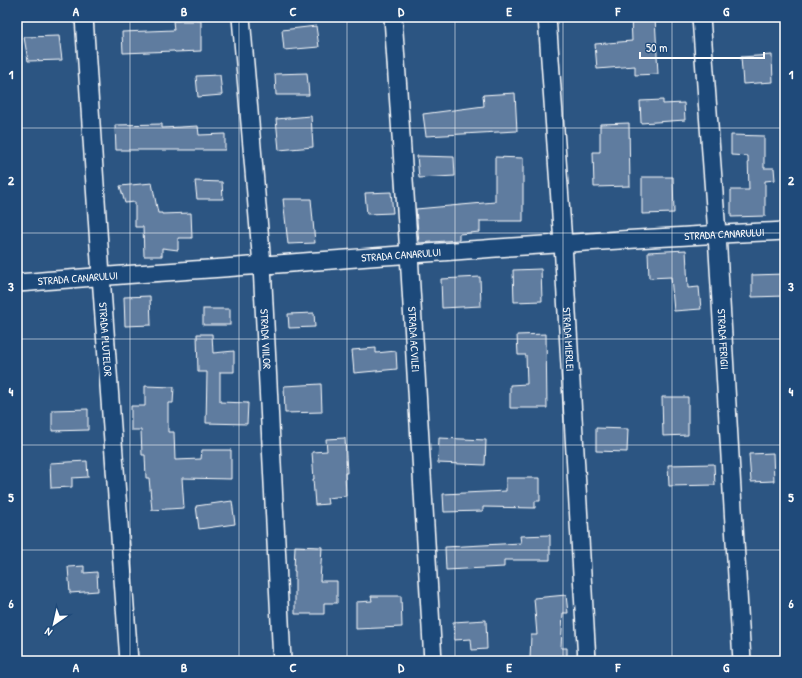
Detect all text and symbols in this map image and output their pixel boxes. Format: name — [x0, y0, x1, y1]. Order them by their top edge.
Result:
text: A — [73, 2, 80, 20]
text: B — [181, 2, 188, 20]
text: C — [289, 2, 297, 20]
text: D — [398, 2, 405, 20]
text: E — [506, 2, 512, 20]
text: F — [615, 2, 622, 20]
text: G — [723, 2, 730, 20]
scale bar — [640, 34, 764, 60]
text: 50 m — [646, 39, 667, 56]
text: 1 — [9, 65, 14, 83]
text: 1 — [789, 65, 794, 83]
text: 2 — [8, 171, 15, 189]
text: 2 — [788, 171, 795, 189]
street label: STRADA CANARULUI — [684, 225, 765, 243]
street label: STRADA CANARULUI — [361, 245, 442, 265]
street label: STRADA CANARULUI — [37, 268, 118, 288]
text: 3 — [8, 277, 14, 295]
text: 3 — [788, 277, 794, 295]
street label: STRADA PLUTELOR — [96, 302, 115, 377]
street label: STRADA ACVILEI — [405, 306, 423, 372]
street label: STRADA MIERLEI — [560, 307, 577, 372]
street label: STRADA FERIGII — [714, 308, 732, 370]
street label: STRADA VIILOR — [257, 309, 274, 369]
text: 4 — [9, 382, 14, 400]
text: 4 — [789, 382, 794, 400]
text: 5 — [8, 488, 14, 506]
text: 5 — [788, 488, 794, 506]
text: 6 — [8, 594, 14, 612]
text: 6 — [788, 594, 794, 612]
north arrow — [34, 604, 74, 644]
text: N — [42, 625, 55, 640]
text: A — [73, 658, 80, 676]
text: B — [181, 658, 188, 676]
text: C — [289, 658, 297, 676]
text: D — [398, 658, 405, 676]
text: E — [506, 658, 512, 676]
text: F — [615, 658, 622, 676]
text: G — [723, 658, 730, 676]

